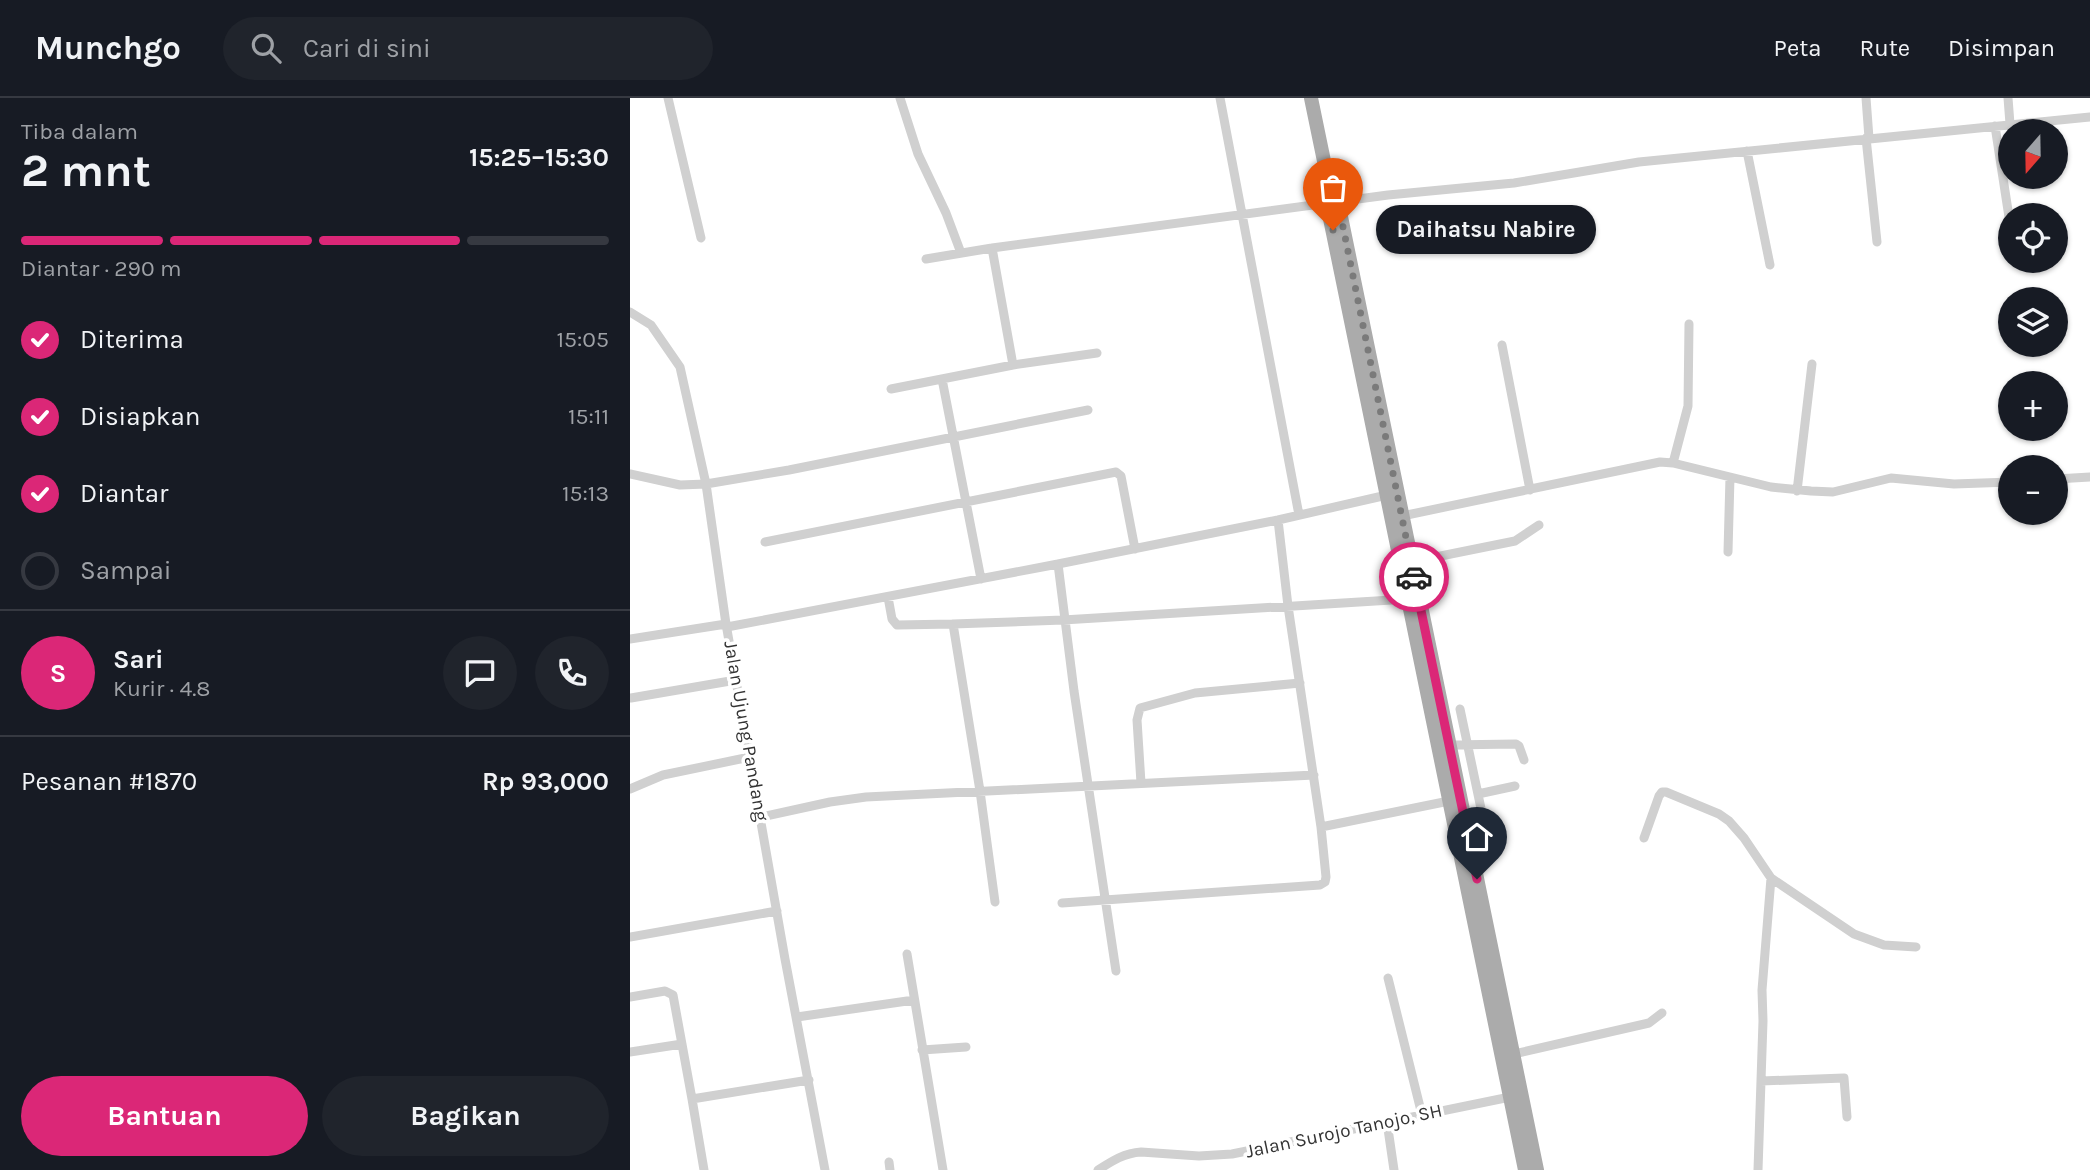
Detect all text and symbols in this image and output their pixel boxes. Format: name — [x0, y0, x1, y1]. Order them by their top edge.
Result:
search box — [223, 17, 713, 80]
text: Munchgo — [35, 29, 181, 67]
icon: search — [247, 29, 285, 67]
text: Cari di sini — [303, 33, 431, 64]
text: Peta — [1774, 34, 1821, 62]
text: Rute — [1859, 34, 1910, 62]
text: Disimpan — [1948, 34, 2055, 62]
text: Tiba dalam — [21, 118, 138, 145]
north arrow — [1998, 119, 2068, 189]
map controls — [1998, 119, 2068, 525]
text: 15:25–15:30 — [469, 142, 609, 173]
text: 2 mnt — [21, 144, 151, 198]
pin — [1303, 158, 1363, 230]
icon: bag — [1314, 169, 1352, 207]
button: locate — [1998, 203, 2068, 273]
callout: Daihatsu Nabire — [1375, 206, 1596, 254]
text: Daihatsu Nabire — [1397, 216, 1575, 243]
text: Diantar · 290 m — [21, 255, 182, 282]
button: layers — [1998, 287, 2068, 357]
icon: check — [21, 321, 59, 359]
text: Diterima — [80, 324, 184, 355]
text: 15:05 — [556, 326, 609, 353]
button: + — [1998, 371, 2068, 441]
icon: check — [21, 398, 59, 436]
text: Disiapkan — [80, 401, 200, 432]
text: 15:11 — [568, 403, 609, 430]
button: − — [1998, 455, 2068, 525]
icon: check — [21, 475, 59, 513]
text: Diantar — [80, 478, 168, 509]
text: 15:13 — [562, 480, 609, 507]
courier — [1379, 542, 1449, 612]
text: Sampai — [80, 555, 172, 586]
icon: car — [1395, 558, 1433, 596]
button: chat — [443, 636, 517, 710]
button: phone — [535, 636, 609, 710]
street label: Jalan Ujung Pandang — [719, 639, 773, 823]
text: Sari — [113, 644, 164, 675]
text: S — [50, 658, 66, 689]
text: Kurir · 4.8 — [113, 675, 211, 702]
text: Pesanan #1870 — [21, 766, 197, 797]
text: Rp 93,000 — [482, 766, 609, 797]
pin — [1447, 807, 1507, 879]
icon: home — [1458, 818, 1496, 856]
button: Bantuan — [21, 1076, 308, 1156]
button: Bagikan — [322, 1076, 609, 1156]
street label: Jalan Surojo Tanojo, SH — [1244, 1099, 1444, 1163]

